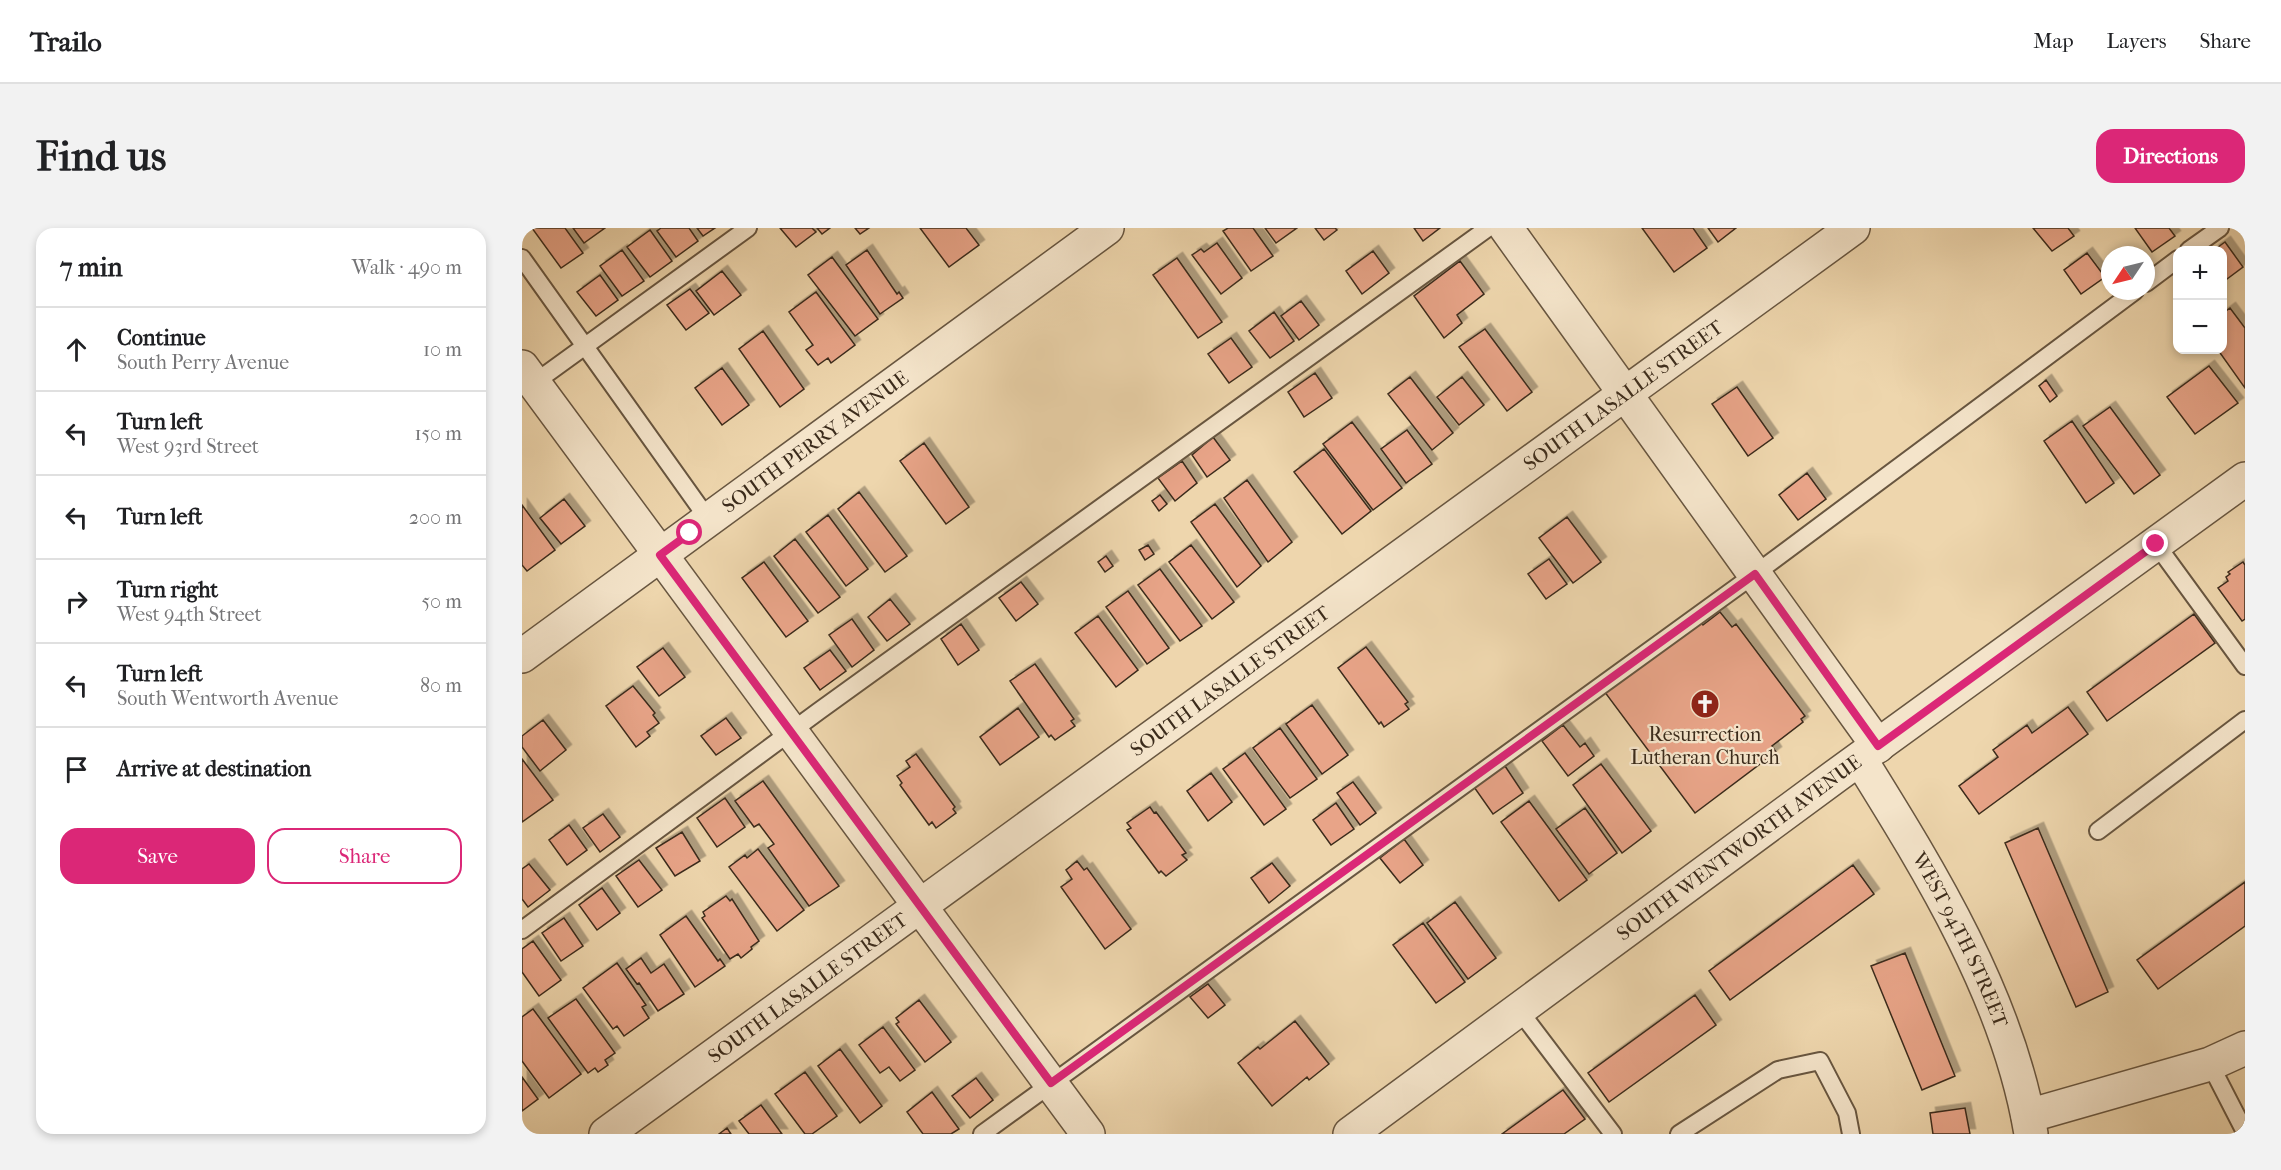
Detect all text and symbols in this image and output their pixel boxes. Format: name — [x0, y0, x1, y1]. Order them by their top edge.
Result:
text: Trailo — [30, 25, 102, 58]
text: Map — [2033, 29, 2074, 53]
text: Layers — [2107, 29, 2166, 53]
text: Share — [2199, 29, 2251, 53]
button: Directions — [2096, 129, 2245, 183]
text: Find us — [36, 132, 166, 181]
north arrow — [2101, 246, 2155, 300]
map controls — [2173, 246, 2227, 354]
button: + — [2173, 246, 2227, 300]
text: 7 min — [60, 252, 123, 283]
text: Walk · 490 m — [352, 256, 462, 279]
button: − — [2173, 300, 2227, 354]
street label: SOUTH LASALLE STREET — [1519, 315, 1728, 476]
text: Continue — [117, 325, 206, 351]
icon: ahead — [60, 333, 93, 366]
text: 10 m — [423, 338, 462, 361]
text: South Perry Avenue — [117, 351, 289, 374]
street label: SOUTH PERRY AVENUE — [718, 366, 913, 518]
text: Turn left — [117, 409, 203, 435]
icon: left — [60, 417, 93, 450]
text: 150 m — [414, 422, 462, 445]
text: West 93rd Street — [117, 435, 259, 458]
icon: left — [60, 501, 93, 534]
text: Turn left — [117, 504, 203, 530]
text: 200 m — [409, 506, 462, 529]
route start — [676, 519, 702, 545]
route end — [2142, 530, 2168, 556]
text: Turn right — [117, 577, 218, 603]
icon: right — [60, 585, 93, 618]
text: 50 m — [421, 590, 462, 613]
street label: SOUTH LASALLE STREET — [1126, 601, 1334, 761]
text: West 94th Street — [117, 603, 262, 626]
text: Turn left — [117, 661, 203, 687]
icon: left — [60, 669, 93, 702]
text: 80 m — [420, 674, 462, 697]
text: South Wentworth Avenue — [117, 687, 338, 710]
church icon: Resurrection Lutheran Church — [1689, 688, 1721, 720]
place label: Resurrection Lutheran Church — [1630, 723, 1780, 769]
street label: SOUTH WENTWORTH AVENUE — [1612, 750, 1866, 945]
icon: arrive — [60, 753, 93, 786]
text: Arrive at destination — [117, 756, 311, 782]
button: Save — [60, 828, 255, 884]
button: Share — [267, 828, 462, 884]
street label: WEST 94TH STREET — [1907, 847, 2012, 1031]
street label: SOUTH LASALLE STREET — [704, 908, 912, 1068]

